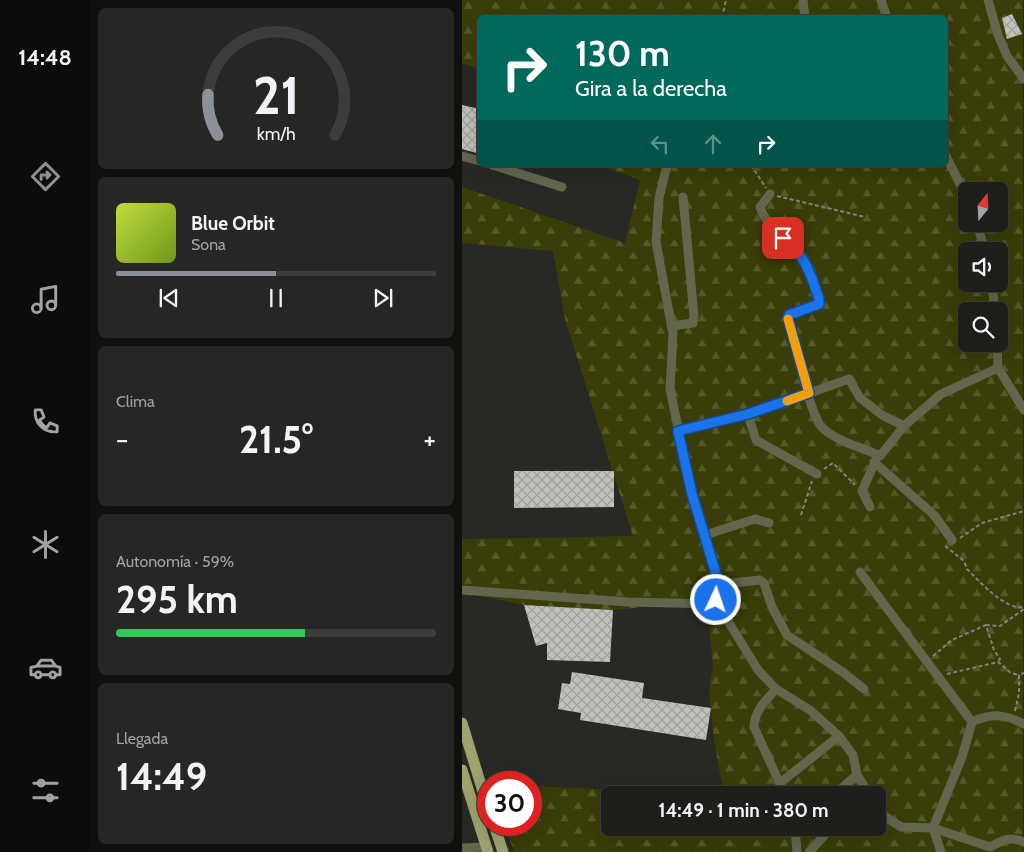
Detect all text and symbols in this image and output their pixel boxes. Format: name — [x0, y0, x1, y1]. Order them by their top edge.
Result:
text: 130 m — [575, 32, 670, 75]
icon: right — [492, 35, 557, 100]
text: 14:48 — [18, 44, 72, 71]
text: 21 — [253, 64, 299, 127]
text: Gira a la derecha — [575, 75, 727, 102]
text: km/h — [256, 123, 296, 144]
icon: left — [646, 130, 674, 158]
icon: ahead — [699, 130, 727, 158]
icon: right — [752, 130, 780, 158]
icon: directions — [28, 159, 63, 194]
north arrow — [958, 182, 1008, 232]
map controls — [958, 182, 1008, 352]
text: Blue Orbit — [191, 212, 275, 235]
pin — [762, 217, 804, 259]
icon: arrive — [769, 224, 797, 252]
text: Sona — [191, 235, 226, 254]
button: sound — [958, 242, 1008, 292]
icon: music — [28, 282, 63, 317]
icon: previous — [155, 284, 183, 312]
icon: pause — [262, 284, 290, 312]
icon: next — [369, 284, 397, 312]
button: search — [958, 302, 1008, 352]
text: Clima — [116, 392, 155, 411]
icon: phone — [28, 404, 63, 439]
text: 21.5° — [239, 416, 313, 463]
text: − — [116, 422, 128, 456]
text: + — [424, 422, 436, 456]
icon: climate — [28, 527, 63, 562]
text: Autonomía · 59% — [116, 552, 234, 571]
position arrow — [689, 573, 741, 625]
text: 295 km — [116, 576, 238, 623]
icon: car — [28, 650, 63, 685]
text: Llegada — [116, 729, 168, 748]
text: 14:49 — [116, 753, 207, 800]
speed limit sign: 30 — [477, 771, 542, 836]
icon: filters — [28, 773, 63, 808]
text: 14:49 · 1 min · 380 m — [658, 799, 829, 822]

